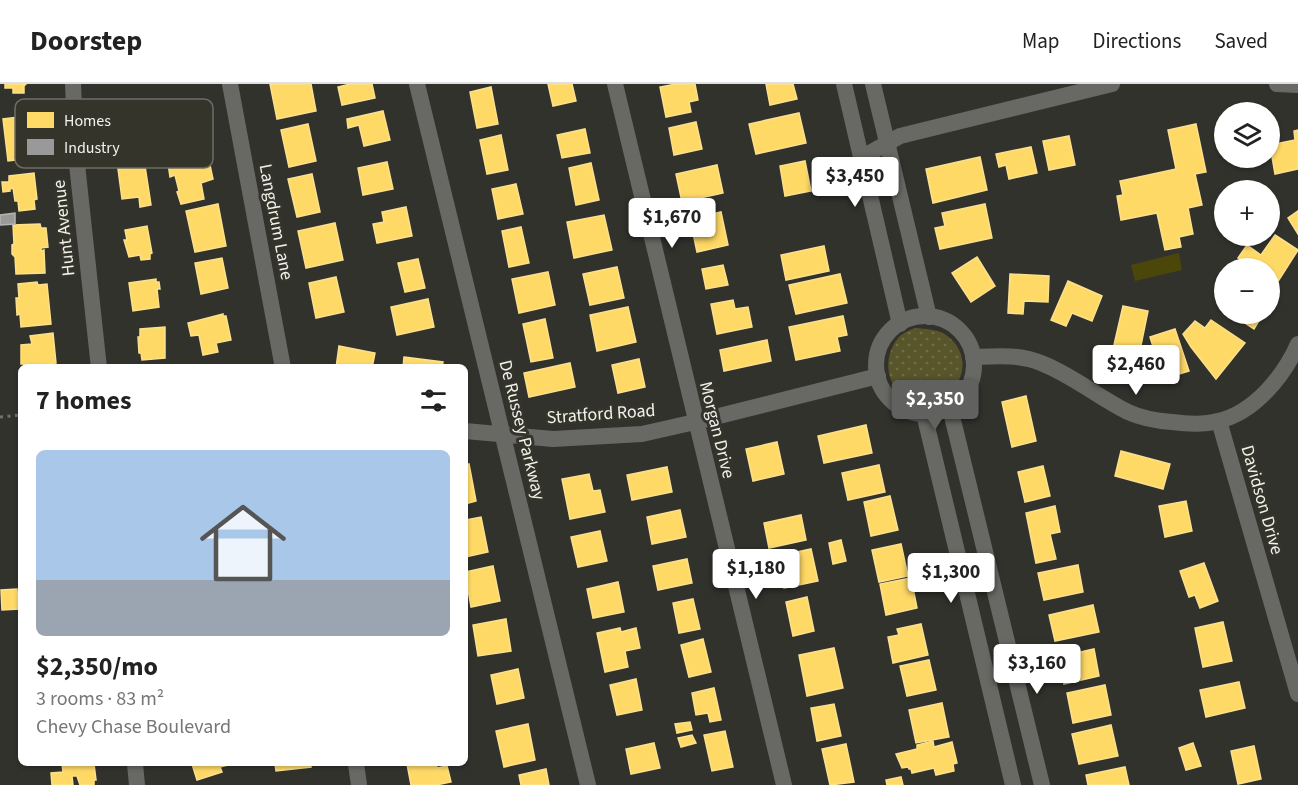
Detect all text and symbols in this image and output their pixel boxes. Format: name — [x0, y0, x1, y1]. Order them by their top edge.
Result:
text: Doorstep — [30, 21, 142, 61]
text: Map — [1022, 26, 1060, 56]
text: Directions — [1093, 26, 1181, 56]
text: Saved — [1214, 26, 1268, 56]
legend — [15, 99, 213, 168]
map controls — [1214, 102, 1280, 324]
button: layers — [1214, 102, 1280, 168]
text: Homes — [64, 110, 111, 132]
text: Industry — [64, 137, 120, 159]
pin: $3,450 — [806, 157, 904, 208]
street label: Langdrum Lane — [253, 162, 300, 282]
text: $3,450 — [826, 162, 884, 190]
street label: Hunt Avenue — [47, 179, 81, 277]
button: + — [1214, 180, 1280, 246]
pin: $1,670 — [623, 198, 721, 249]
text: $1,670 — [643, 203, 701, 231]
button: − — [1214, 258, 1280, 324]
pin: $2,460 — [1087, 345, 1185, 396]
text: $2,460 — [1107, 350, 1165, 378]
street label: De Russey Parkway — [492, 357, 552, 503]
street label: Morgan Drive — [693, 379, 741, 481]
pin: $2,350 — [886, 380, 984, 431]
text: 7 homes — [36, 382, 131, 419]
icon: filters — [417, 384, 450, 417]
text: $2,350 — [906, 385, 964, 413]
street label: Stratford Road — [546, 398, 656, 430]
street label: Davidson Drive — [1234, 442, 1290, 558]
icon: home — [189, 489, 297, 597]
pin: $1,180 — [707, 549, 805, 600]
pin: $1,300 — [902, 553, 1000, 604]
text: $1,180 — [727, 554, 785, 582]
text: $1,300 — [922, 558, 980, 586]
pin: $3,160 — [988, 644, 1086, 695]
text: $2,350/mo — [36, 648, 158, 685]
text: $3,160 — [1008, 649, 1066, 677]
text: 3 rooms · 83 m² — [36, 685, 164, 713]
text: Chevy Chase Boulevard — [36, 713, 231, 741]

